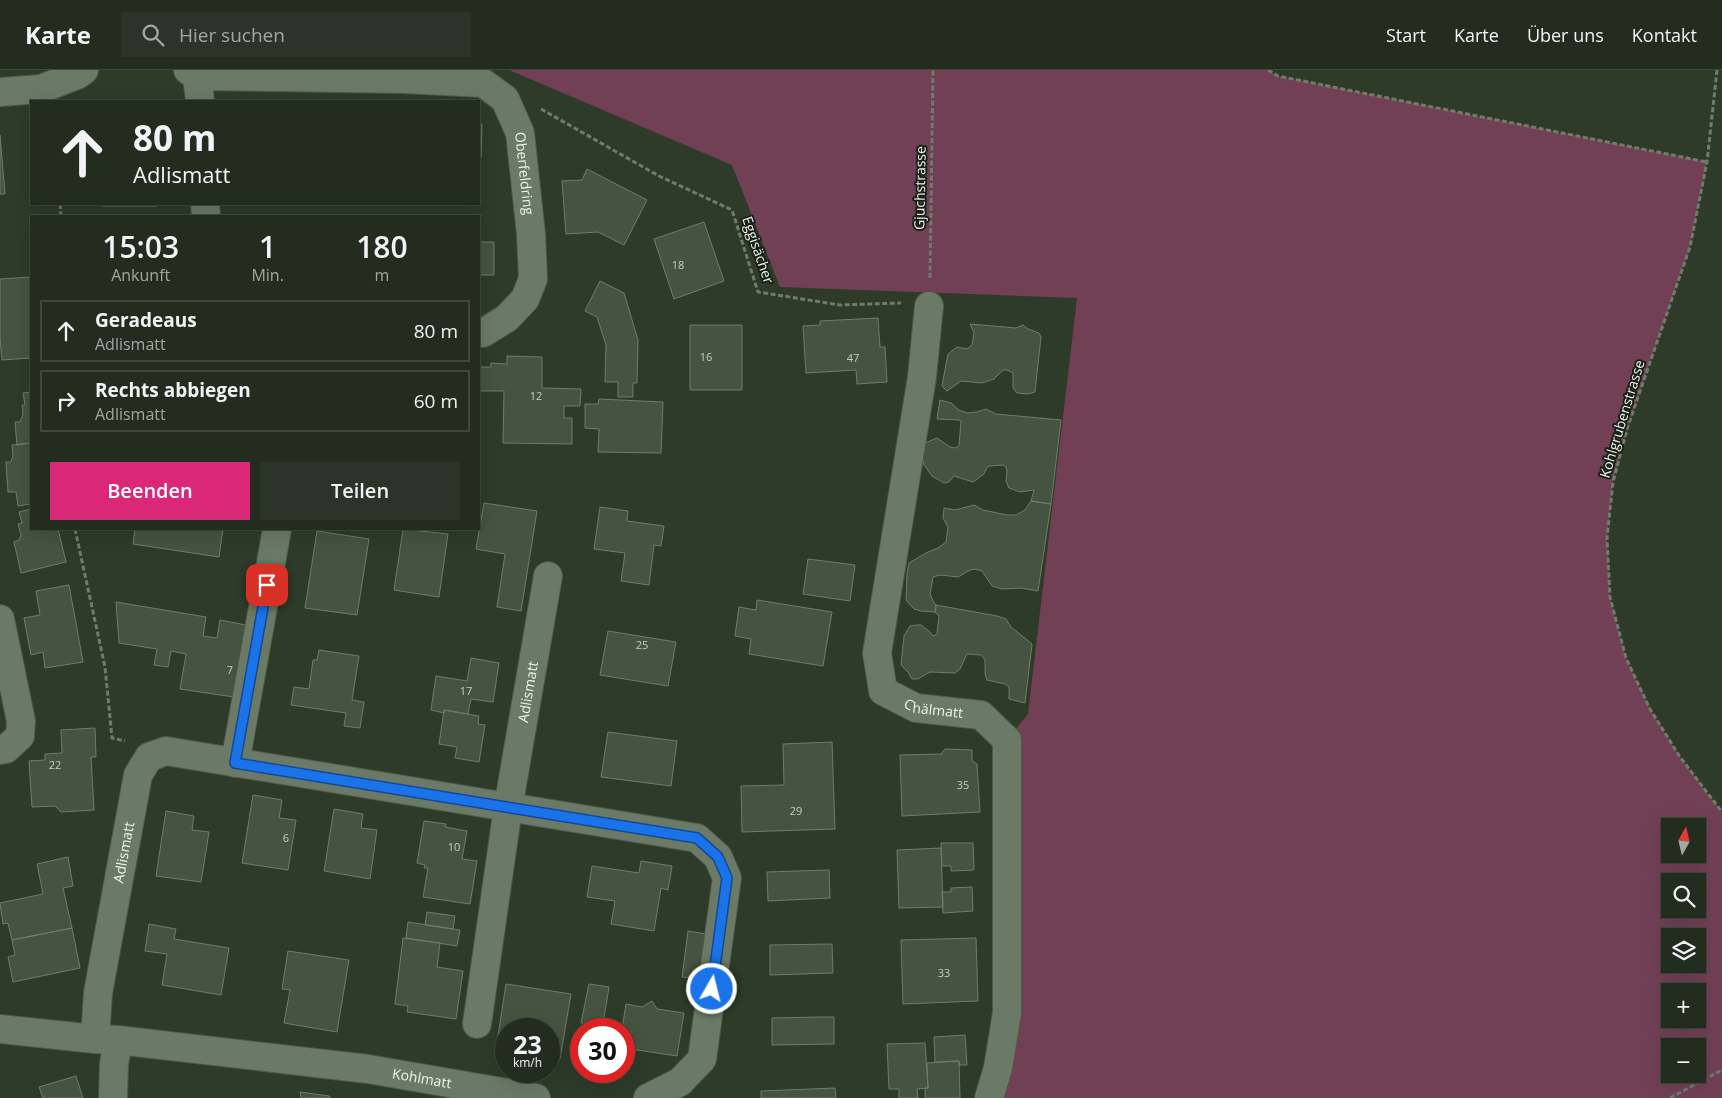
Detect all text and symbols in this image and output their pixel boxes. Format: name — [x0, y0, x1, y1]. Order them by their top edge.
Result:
search box — [121, 12, 471, 57]
text: Karte — [25, 18, 91, 51]
icon: search — [139, 21, 167, 49]
text: Hier suchen — [179, 22, 285, 48]
text: Start — [1386, 23, 1426, 47]
text: Karte — [1454, 23, 1499, 47]
text: Über uns — [1527, 23, 1604, 47]
text: Kontakt — [1632, 23, 1697, 47]
text: 80 m — [133, 114, 216, 161]
icon: ahead — [50, 120, 115, 185]
street label: Oberfeldring — [511, 131, 539, 216]
street label: Gjuchstrasse — [909, 146, 930, 230]
text: Adlismatt — [133, 159, 230, 189]
street label: Eggisächer — [738, 214, 779, 286]
text: 15:03 — [102, 226, 179, 267]
text: 1 — [259, 226, 276, 267]
text: 180 — [356, 226, 408, 267]
house number: 18 — [672, 257, 684, 272]
text: Ankunft — [111, 264, 170, 286]
text: Min. — [251, 264, 284, 286]
text: m — [375, 264, 389, 286]
text: Geradeaus — [95, 307, 197, 333]
icon: ahead — [52, 317, 80, 345]
text: 80 m — [414, 318, 458, 344]
text: Adlismatt — [95, 333, 166, 355]
house number: 16 — [700, 349, 712, 364]
house number: 47 — [847, 350, 859, 365]
street label: Kohlgrubenstrasse — [1595, 357, 1649, 480]
text: Rechts abbiegen — [95, 377, 251, 403]
icon: right — [52, 387, 80, 415]
text: 60 m — [414, 388, 458, 414]
house number: 12 — [530, 388, 542, 403]
text: Adlismatt — [95, 403, 166, 425]
button: Beenden — [50, 462, 250, 520]
button: Teilen — [260, 462, 460, 520]
pin — [246, 564, 288, 606]
icon: arrive — [253, 571, 281, 599]
house number: 25 — [636, 637, 648, 652]
street label: Adlismatt — [513, 660, 542, 724]
house number: 7 — [227, 662, 233, 677]
house number: 17 — [460, 683, 472, 698]
street label: Chälmatt — [901, 693, 964, 722]
house number: 22 — [49, 757, 61, 772]
house number: 35 — [957, 777, 969, 792]
house number: 29 — [790, 803, 802, 818]
north arrow — [1661, 818, 1706, 862]
map controls — [1661, 818, 1706, 1083]
street label: Adlismatt — [108, 820, 138, 885]
house number: 6 — [283, 830, 289, 845]
house number: 10 — [448, 839, 460, 854]
button: search — [1661, 873, 1706, 918]
button: layers — [1661, 928, 1706, 973]
position arrow — [685, 962, 737, 1014]
house number: 33 — [938, 965, 950, 980]
button: + — [1661, 983, 1706, 1028]
speed limit sign: 30 — [570, 1018, 635, 1083]
text: 23 — [513, 1027, 542, 1061]
button: − — [1661, 1038, 1706, 1083]
text: km/h — [513, 1054, 542, 1071]
street label: Kohlmatt — [391, 1063, 453, 1092]

